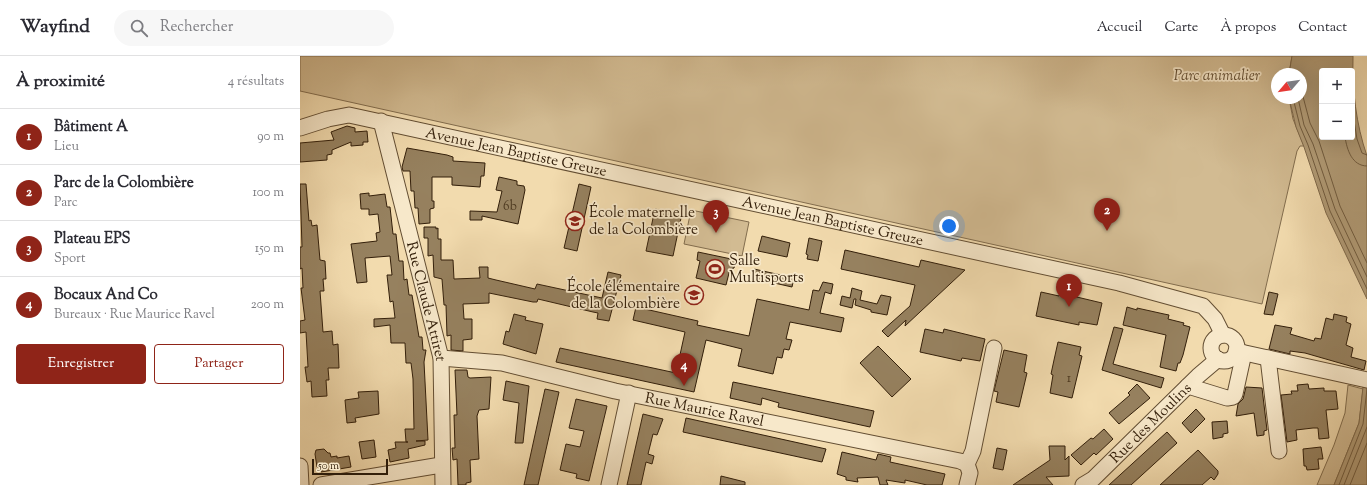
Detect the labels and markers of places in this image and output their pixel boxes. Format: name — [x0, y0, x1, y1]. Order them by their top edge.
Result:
pin: 2 — [1094, 198, 1120, 231]
pin: 3 — [703, 200, 729, 233]
place label: École maternelle de la Colombière — [589, 202, 698, 241]
school or university icon: École maternelle de la Colombière — [564, 210, 586, 232]
place label: Salle Multisports — [729, 251, 804, 289]
sports icon: Salle Multisports — [704, 258, 726, 280]
pin: 1 — [1056, 274, 1082, 307]
place label: École élémentaire de la Colombière — [567, 276, 680, 315]
school or university icon: École élémentaire de la Colombière — [683, 284, 705, 306]
pin: 4 — [671, 353, 697, 386]

